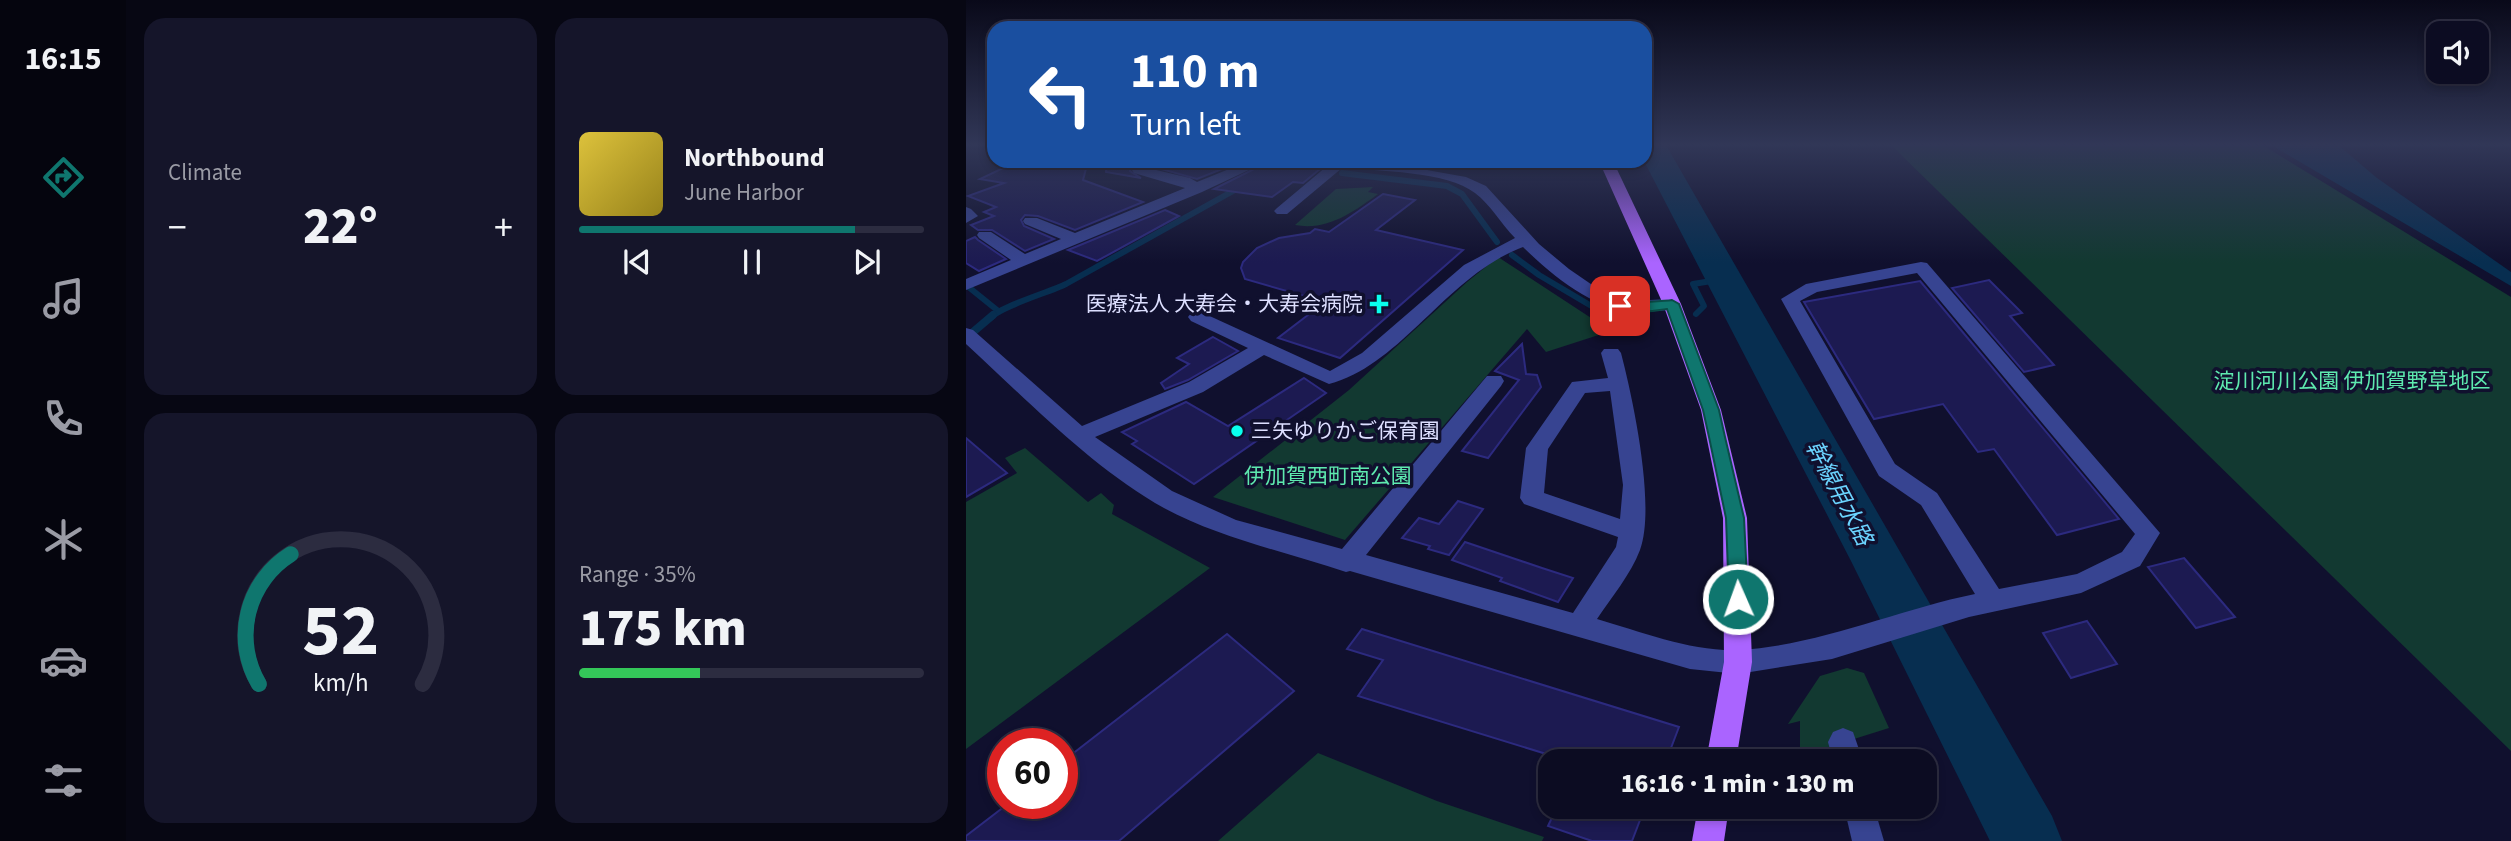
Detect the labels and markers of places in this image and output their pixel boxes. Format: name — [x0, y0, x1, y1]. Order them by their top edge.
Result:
pin — [1590, 276, 1650, 336]
place label: 医療法人 大寿会・大寿会病院 — [1086, 289, 1363, 319]
marker: 医療法人 大寿会・大寿会病院 — [1369, 294, 1389, 314]
place label: 三矢ゆりかご保育園 — [1251, 416, 1440, 446]
marker: 三矢ゆりかご保育園 — [1229, 423, 1245, 439]

